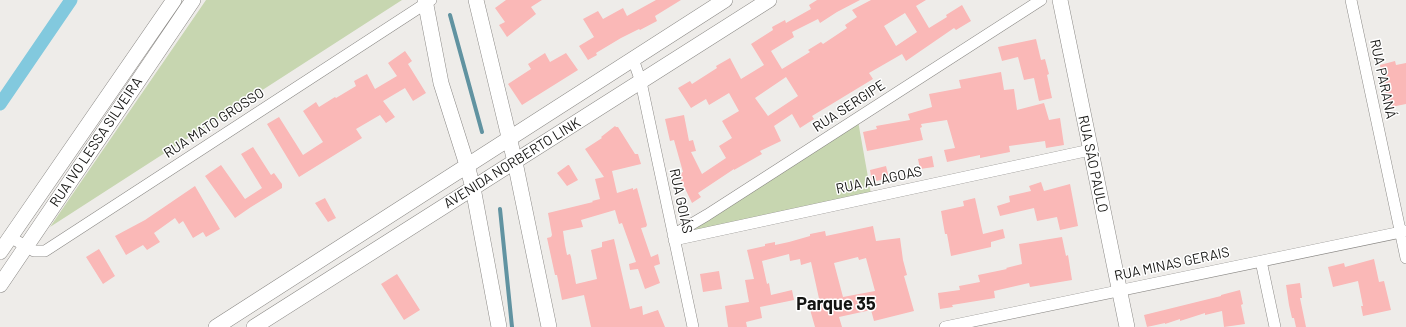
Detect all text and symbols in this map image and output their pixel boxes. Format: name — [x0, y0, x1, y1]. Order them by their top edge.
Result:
street label: RUA PARANÁ — [1366, 38, 1400, 120]
street label: RUA IVO LESSA SILVEIRA — [46, 74, 146, 210]
street label: RUA SERGIPE — [810, 76, 888, 136]
street label: RUA MATO GROSSO — [161, 84, 267, 162]
street label: AVENIDA NORBERTO LINK — [441, 114, 583, 212]
street label: RUA SÃO PAULO — [1075, 114, 1111, 214]
street label: RUA ALAGOAS — [834, 163, 924, 197]
street label: RUA GOIÁS — [666, 167, 696, 235]
street label: RUA MINAS GERAIS — [1113, 244, 1231, 284]
district label: Parque 35 — [796, 293, 876, 315]

